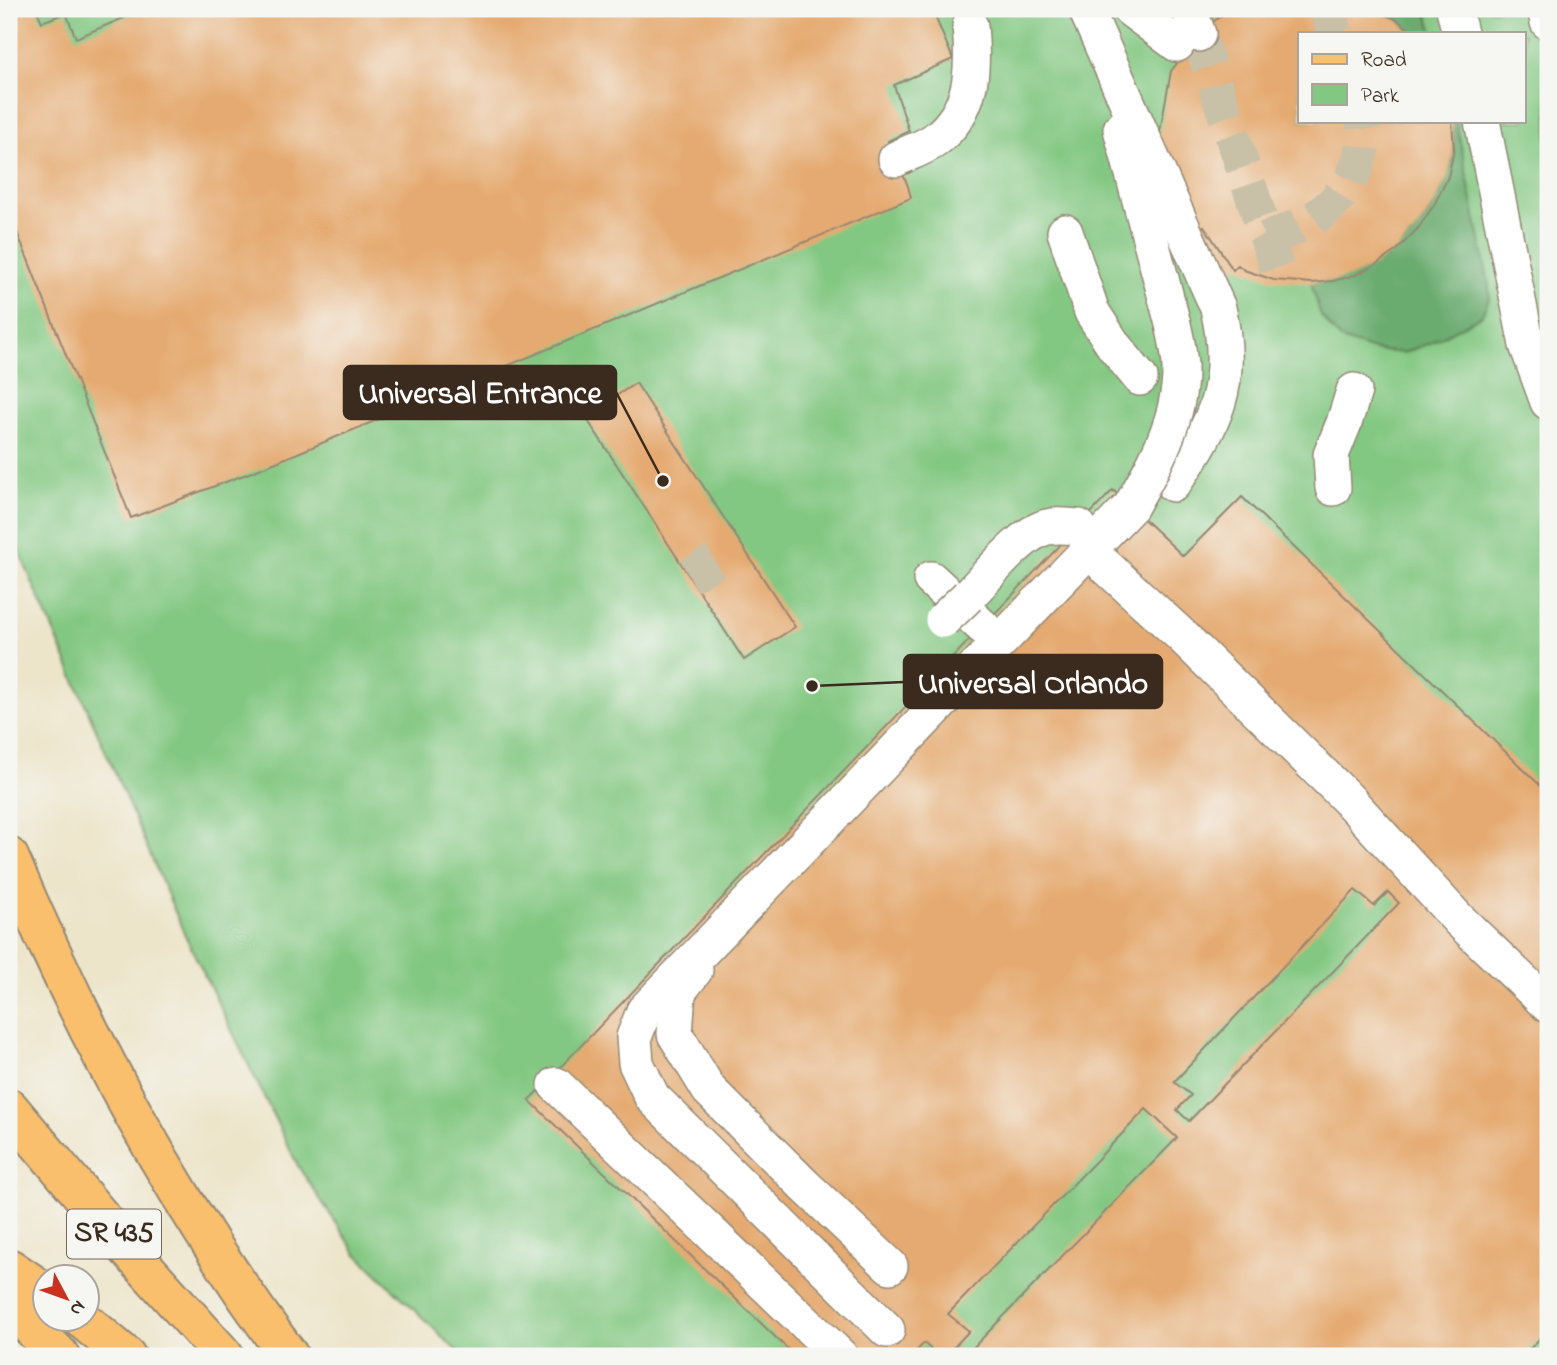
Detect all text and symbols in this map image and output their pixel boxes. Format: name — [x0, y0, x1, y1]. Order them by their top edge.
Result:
legend — [1298, 32, 1526, 122]
text: Road — [1361, 46, 1407, 76]
text: Park — [1361, 82, 1400, 112]
callout: Universal Entrance — [344, 366, 616, 419]
text: Universal Entrance — [358, 372, 604, 419]
callout: Universal Orlando — [904, 655, 1162, 708]
text: Universal Orlando — [918, 662, 1148, 709]
road number: SR 435 — [67, 1210, 161, 1258]
north arrow — [32, 1264, 102, 1334]
text: N — [62, 1294, 91, 1321]

